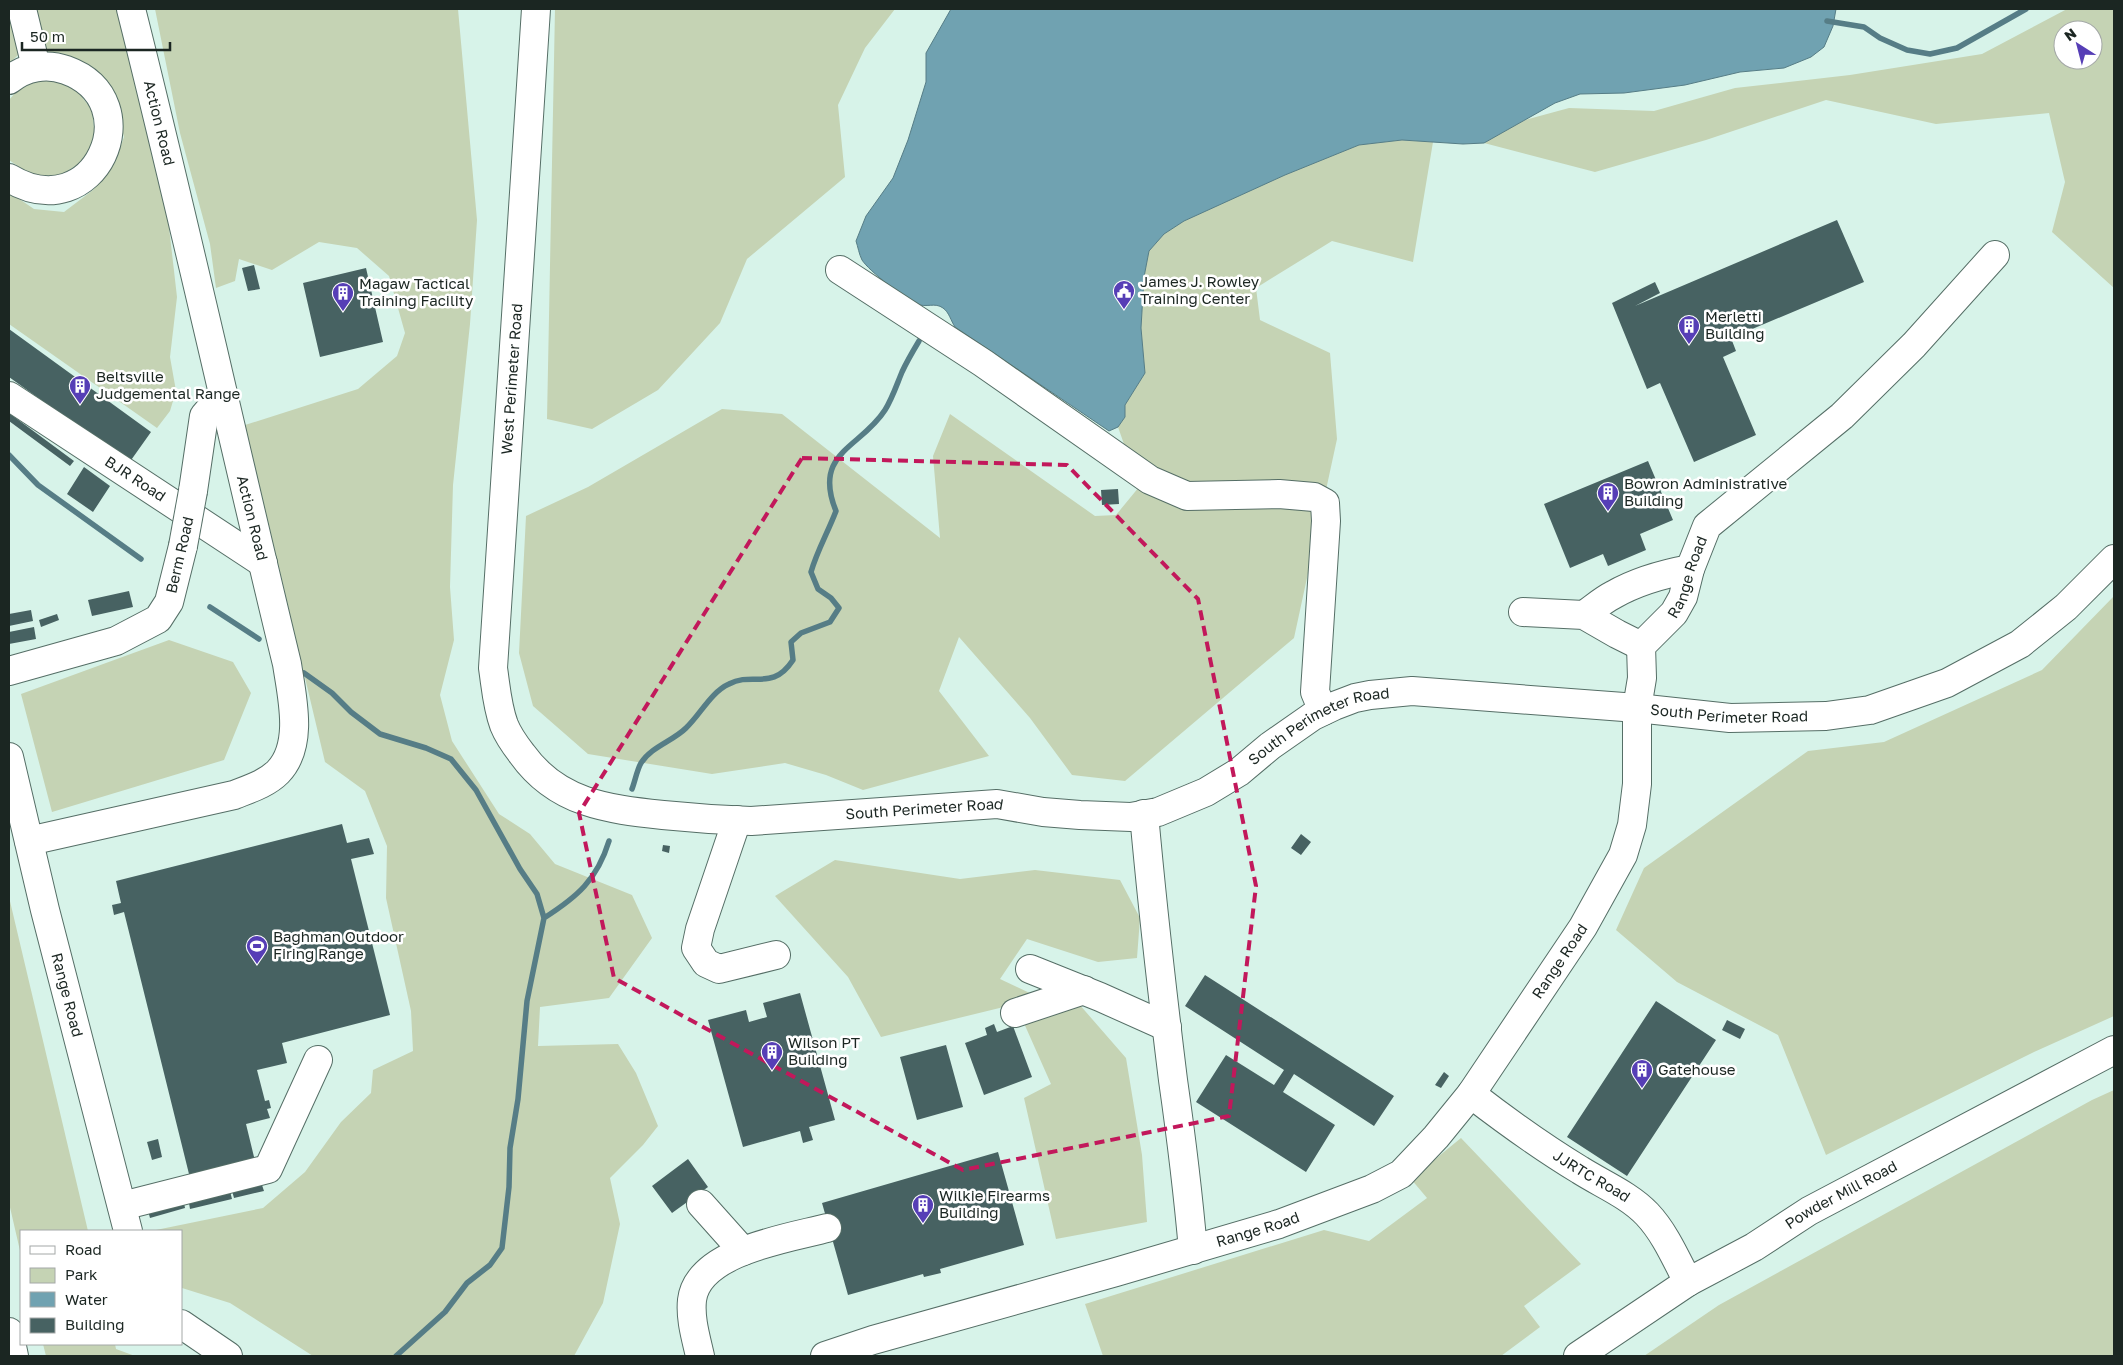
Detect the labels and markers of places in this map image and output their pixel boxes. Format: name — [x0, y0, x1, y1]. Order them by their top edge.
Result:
place label: James J. Rowley Training Center — [1140, 272, 1260, 307]
place label: Magaw Tactical Training Facility — [359, 274, 474, 309]
public building icon: James J. Rowley Training Center — [1112, 279, 1136, 310]
building icon: Magaw Tactical Training Facility — [331, 281, 355, 312]
place label: Merletti Building — [1705, 307, 1765, 342]
building icon: Merletti Building — [1677, 314, 1701, 345]
place label: Beltsville Judgemental Range — [96, 367, 241, 402]
building icon: Beltsville Judgemental Range — [68, 374, 92, 405]
place label: Bowron Administrative Building — [1624, 474, 1787, 509]
building icon: Bowron Administrative Building — [1596, 481, 1620, 512]
place label: Baghman Outdoor Firing Range — [273, 927, 404, 962]
sports icon: Baghman Outdoor Firing Range — [245, 934, 269, 965]
place label: Wilson PT Building — [788, 1033, 860, 1068]
building icon: Wilson PT Building — [760, 1040, 784, 1071]
building icon: Gatehouse — [1630, 1058, 1654, 1089]
place label: Gatehouse — [1658, 1060, 1736, 1078]
place label: Wilkie Firearms Building — [939, 1186, 1050, 1221]
building icon: Wilkie Firearms Building — [911, 1193, 935, 1224]

